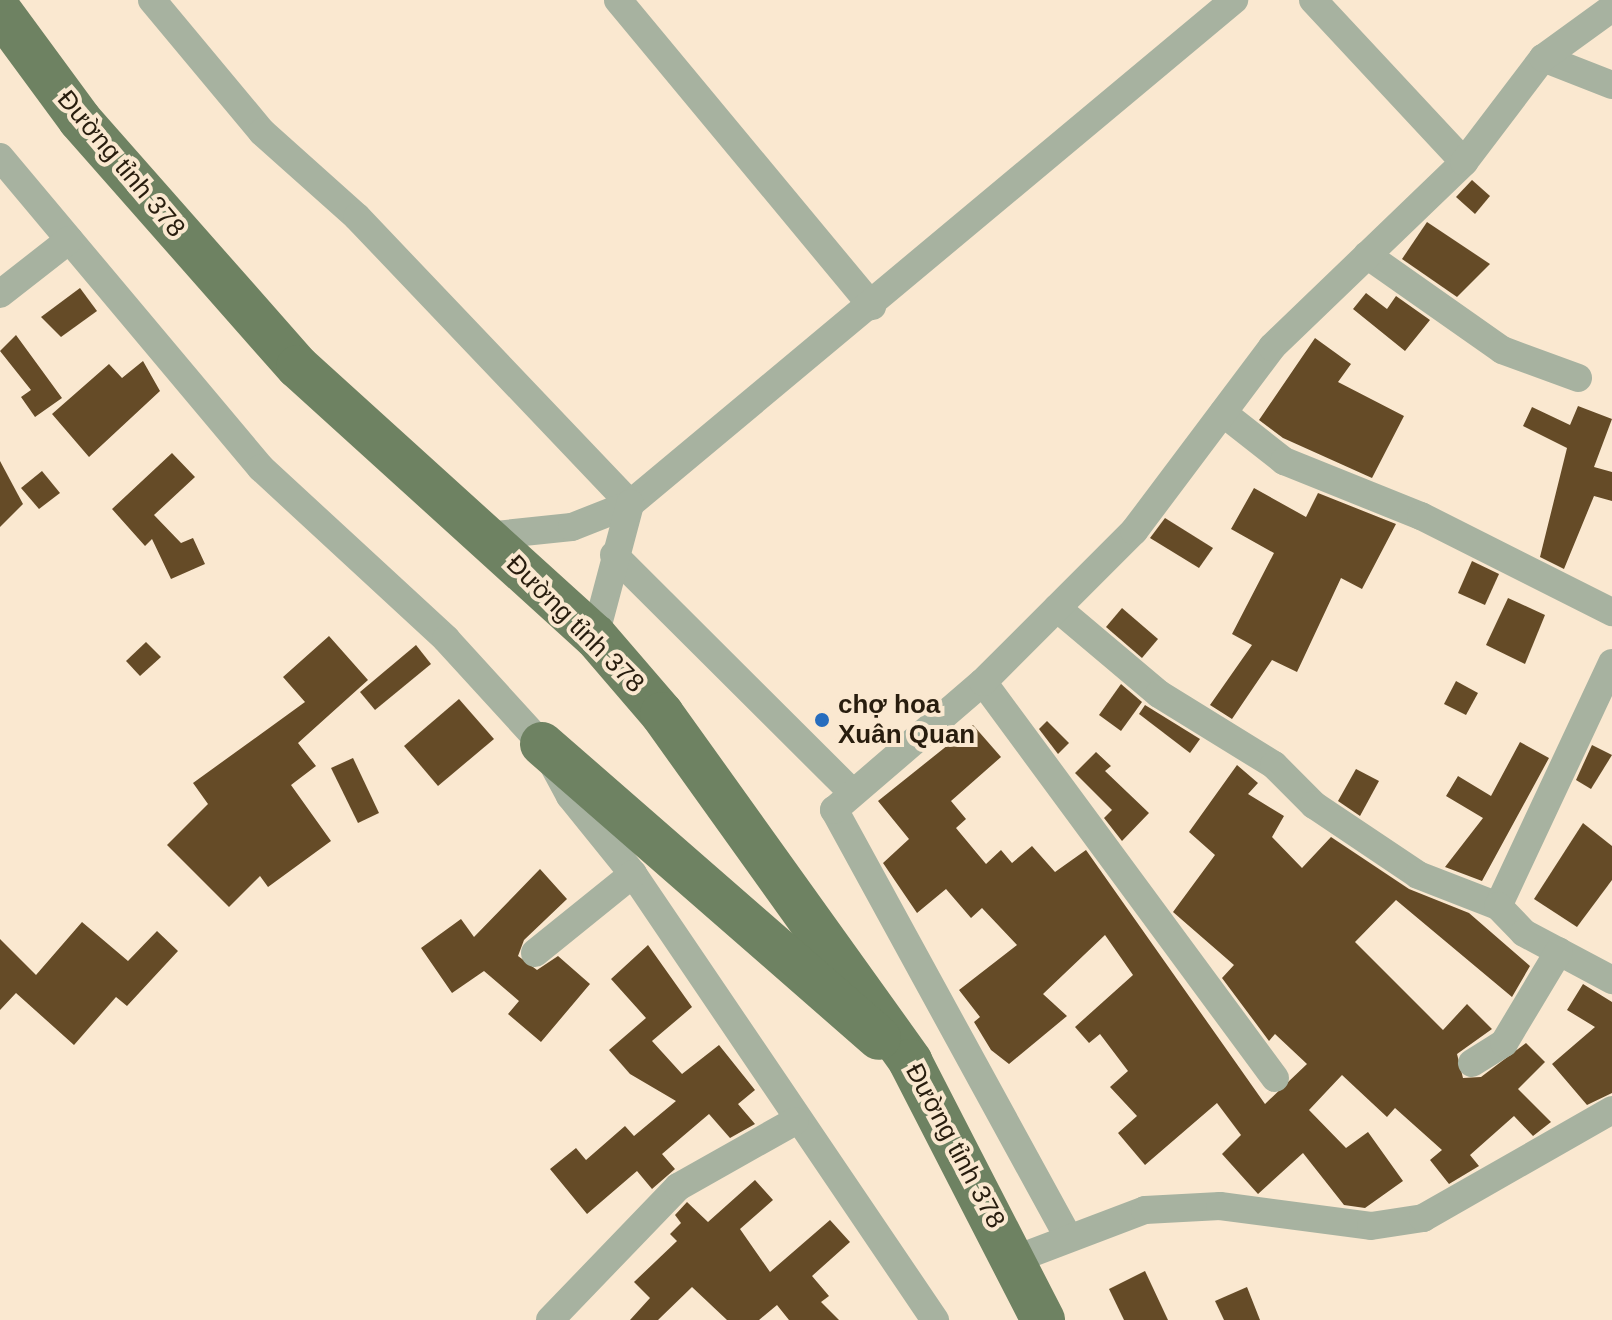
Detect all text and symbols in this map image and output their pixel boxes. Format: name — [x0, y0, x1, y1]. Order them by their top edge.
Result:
street label: Đường tỉnh 378 — [51, 84, 191, 244]
street label: Đường tỉnh 378 — [500, 549, 650, 699]
place label: chợ hoa Xuân Quan — [838, 689, 975, 750]
marker: chợ hoa Xuân Quan — [813, 711, 831, 729]
street label: Đường tỉnh 378 — [899, 1058, 1011, 1234]

